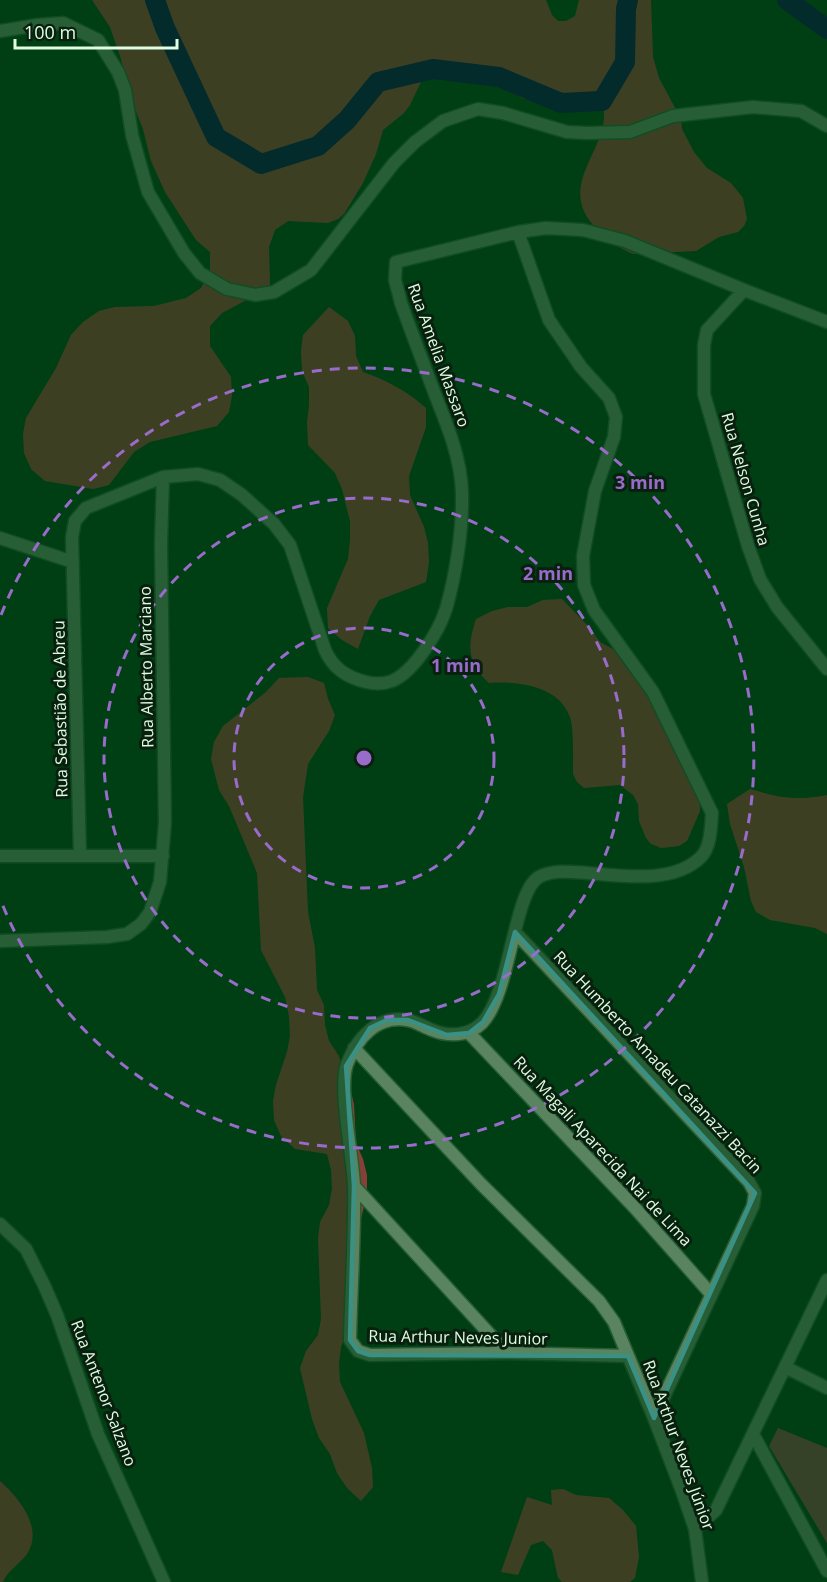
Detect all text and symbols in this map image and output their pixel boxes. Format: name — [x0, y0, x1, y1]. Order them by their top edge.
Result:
scale bar — [15, 12, 177, 50]
text: 100 m — [24, 20, 76, 44]
street label: Rua Amelia Massaro — [403, 280, 475, 430]
street label: Rua Nelson Cunha — [716, 410, 776, 548]
text: 3 min — [615, 470, 665, 494]
text: 2 min — [523, 561, 573, 585]
street label: Rua Alberto Marciano — [134, 586, 158, 748]
street label: Rua Sebastião de Abreu — [47, 620, 73, 798]
text: 1 min — [431, 653, 481, 677]
centre of rings — [354, 748, 374, 768]
street label: Rua Humberto Amadeu Catanazzi Bacin — [549, 946, 767, 1178]
street label: Rua Magali Aparecida Nai de Lima — [509, 1051, 697, 1251]
street label: Rua Antenor Salzano — [66, 1317, 142, 1469]
street label: Rua Arthur Neves Junior — [368, 1324, 548, 1350]
street label: Rua Arthur Neves Júnior — [638, 1357, 720, 1533]

